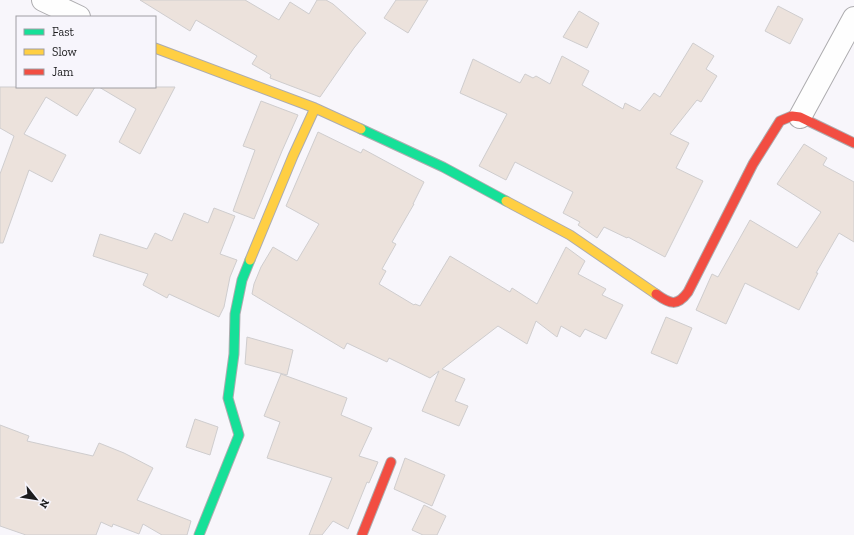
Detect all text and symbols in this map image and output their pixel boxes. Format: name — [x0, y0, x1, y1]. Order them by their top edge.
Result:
legend — [16, 16, 156, 88]
text: Fast — [52, 25, 75, 39]
text: Slow — [52, 45, 78, 59]
text: Jam — [52, 65, 74, 79]
north arrow — [16, 479, 56, 519]
text: N — [36, 497, 52, 511]

